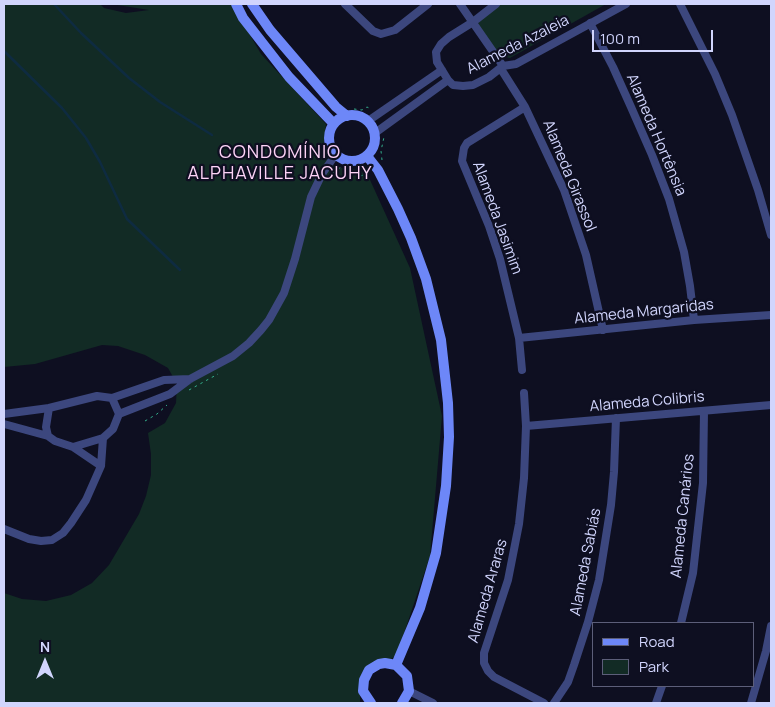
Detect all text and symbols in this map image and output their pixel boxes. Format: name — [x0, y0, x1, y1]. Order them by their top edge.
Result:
street label: Alameda Azaleia — [464, 11, 572, 79]
scale bar — [595, 20, 716, 52]
text: 100 m — [600, 28, 640, 49]
street label: Alameda Hortênsia — [622, 71, 690, 199]
street label: Alameda Girassol — [538, 118, 600, 234]
district label: CONDOMÍNIO ALPHAVILLE JACUHY — [185, 142, 375, 184]
street label: Alameda Jasimim — [468, 159, 526, 277]
street label: Alameda Margaridas — [573, 296, 715, 328]
street label: Alameda Colibris — [589, 388, 705, 416]
street label: Alameda Canários — [668, 453, 698, 579]
street label: Alameda Sabiás — [567, 507, 605, 617]
street label: Alameda Araras — [465, 537, 511, 645]
legend — [592, 622, 755, 687]
text: Road — [639, 631, 675, 652]
north arrow — [20, 637, 70, 687]
text: N — [40, 637, 50, 656]
text: Park — [639, 656, 669, 677]

